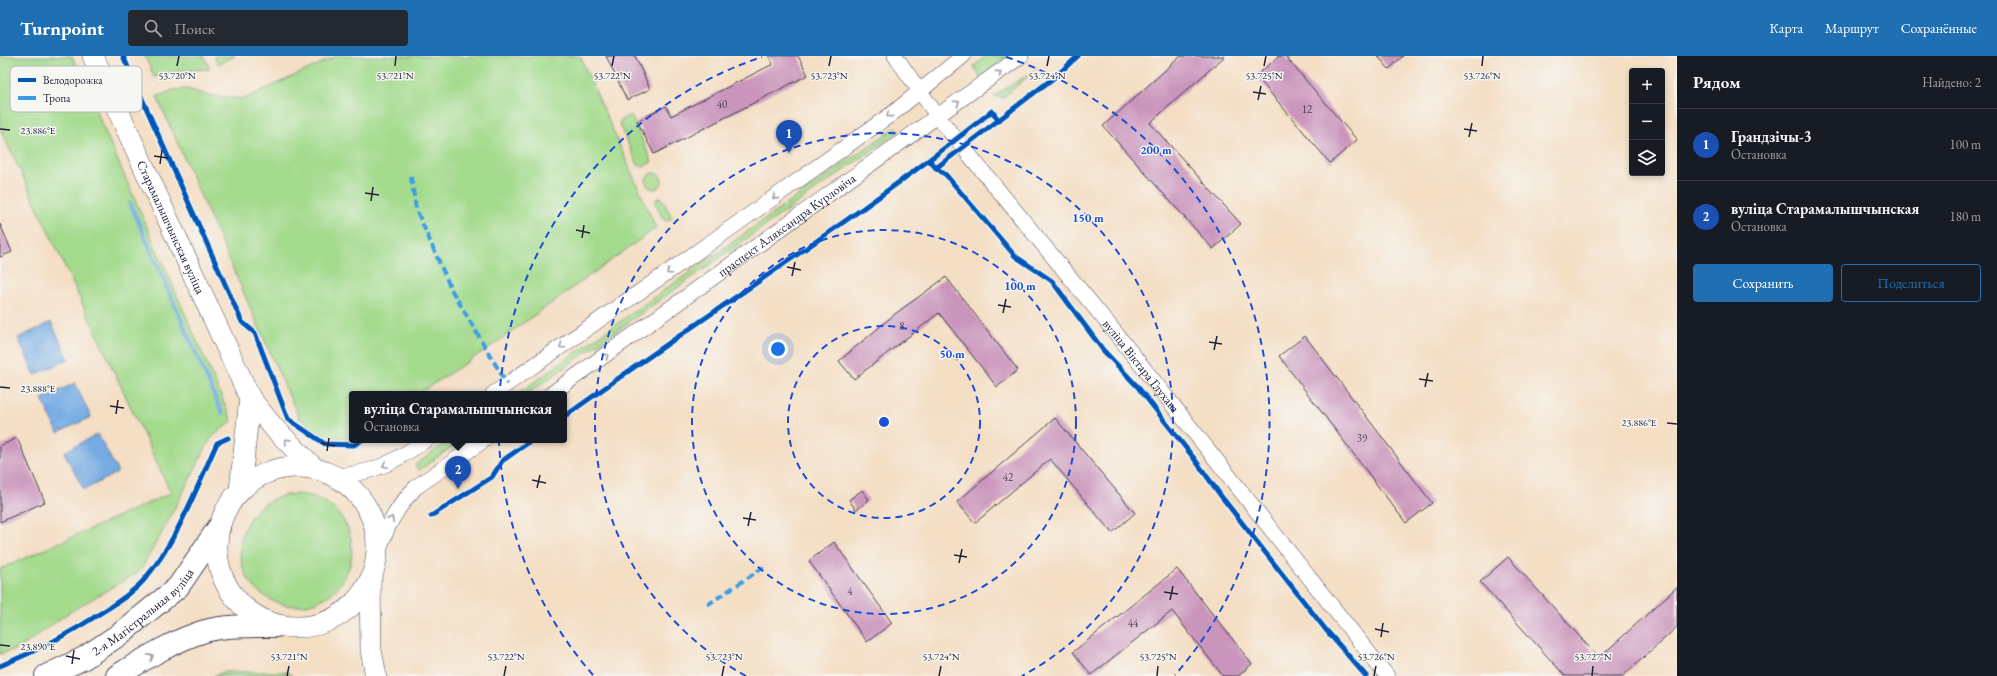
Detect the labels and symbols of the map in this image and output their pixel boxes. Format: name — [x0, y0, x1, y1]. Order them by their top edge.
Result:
legend — [10, 66, 142, 112]
text: 53.720°N — [158, 69, 196, 82]
text: 53.721°N — [376, 69, 414, 82]
text: 53.722°N — [593, 69, 631, 82]
text: 53.723°N — [810, 69, 848, 82]
text: 53.724°N — [1028, 69, 1066, 82]
text: 53.725°N — [1245, 69, 1283, 82]
text: 53.726°N — [1463, 69, 1501, 82]
one-way arrow — [994, 71, 1001, 78]
text: Велодорожка — [43, 73, 103, 87]
text: Тропа — [43, 91, 71, 105]
house number: 40 — [717, 97, 727, 111]
one-way arrow — [953, 101, 960, 108]
house number: 12 — [1302, 102, 1313, 116]
one-way arrow — [886, 111, 893, 118]
pin: 1 — [776, 120, 802, 153]
text: 23.886°E — [21, 124, 56, 137]
text: 200 m — [1140, 142, 1172, 158]
street label: Старамалышчынская вуліца — [133, 157, 210, 297]
street label: праспект Аляксандра Курловіча — [714, 169, 859, 280]
one-way arrow — [772, 192, 779, 200]
text: 150 m — [1072, 210, 1104, 226]
one-way arrow — [666, 267, 673, 275]
text: 100 m — [1004, 278, 1036, 294]
street label: вуліца Віктара Глухава — [1099, 315, 1184, 417]
house number: 8 — [899, 319, 905, 333]
your location — [768, 339, 788, 359]
one-way arrow — [560, 341, 567, 348]
text: 50 m — [939, 346, 965, 362]
one-way arrow — [602, 354, 609, 361]
text: 23.888°E — [21, 382, 56, 395]
centre of rings — [877, 415, 891, 429]
text: 23.886°E — [1622, 416, 1657, 429]
house number: 39 — [1357, 431, 1368, 445]
one-way arrow — [284, 438, 292, 446]
pin: 2 — [445, 456, 471, 489]
one-way arrow — [382, 460, 390, 468]
house number: 42 — [1003, 470, 1014, 484]
one-way arrow — [386, 516, 394, 523]
street label: 2-я Магістральная вуліца — [88, 564, 198, 659]
house number: 4 — [847, 584, 853, 598]
house number: 44 — [1128, 616, 1139, 630]
text: 23.890°E — [21, 640, 56, 653]
text: 53.721°N — [270, 650, 308, 663]
text: 53.722°N — [487, 650, 525, 663]
text: 53.723°N — [705, 650, 743, 663]
text: 53.724°N — [922, 650, 960, 663]
text: 53.725°N — [1139, 650, 1177, 663]
text: 53.726°N — [1357, 650, 1395, 663]
text: 53.727°N — [1574, 650, 1612, 663]
one-way arrow — [147, 654, 154, 661]

